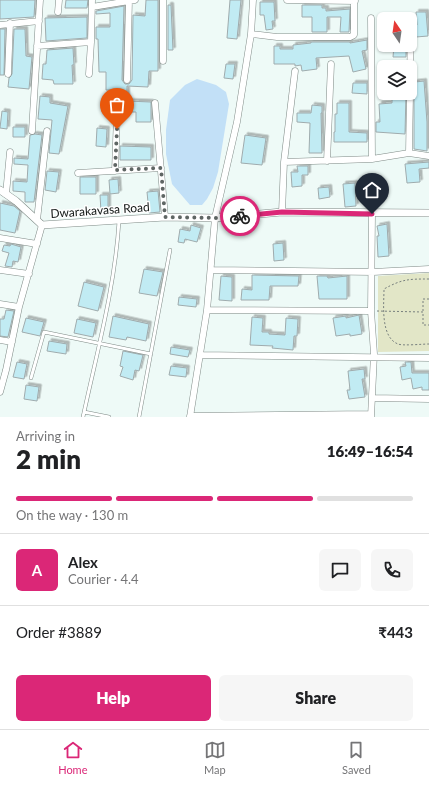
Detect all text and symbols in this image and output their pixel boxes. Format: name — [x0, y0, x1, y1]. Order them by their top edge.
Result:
north arrow — [377, 12, 417, 52]
map controls — [377, 12, 417, 100]
button: layers — [377, 60, 417, 100]
pin — [100, 88, 134, 129]
icon: bag — [106, 94, 128, 116]
pin — [355, 173, 389, 214]
icon: home — [361, 179, 383, 201]
courier — [220, 196, 260, 236]
street label: Dwarakavasa Road — [50, 199, 150, 221]
icon: bike — [229, 205, 251, 227]
text: Arriving in — [16, 428, 75, 444]
text: 16:49–16:54 — [327, 442, 413, 460]
text: 2 min — [16, 443, 81, 475]
text: On the way · 130 m — [16, 507, 128, 523]
button: chat — [319, 549, 361, 591]
button: phone — [371, 549, 413, 591]
text: Alex — [68, 553, 98, 571]
text: A — [32, 561, 42, 579]
text: Courier · 4.4 — [68, 571, 139, 587]
text: Order #3889 — [16, 623, 102, 641]
text: ₹443 — [378, 623, 413, 641]
button: Help — [16, 675, 211, 721]
button: Share — [219, 675, 413, 721]
tab: Home — [58, 739, 87, 776]
tab: Map — [204, 739, 226, 776]
tab: Saved — [342, 739, 371, 776]

